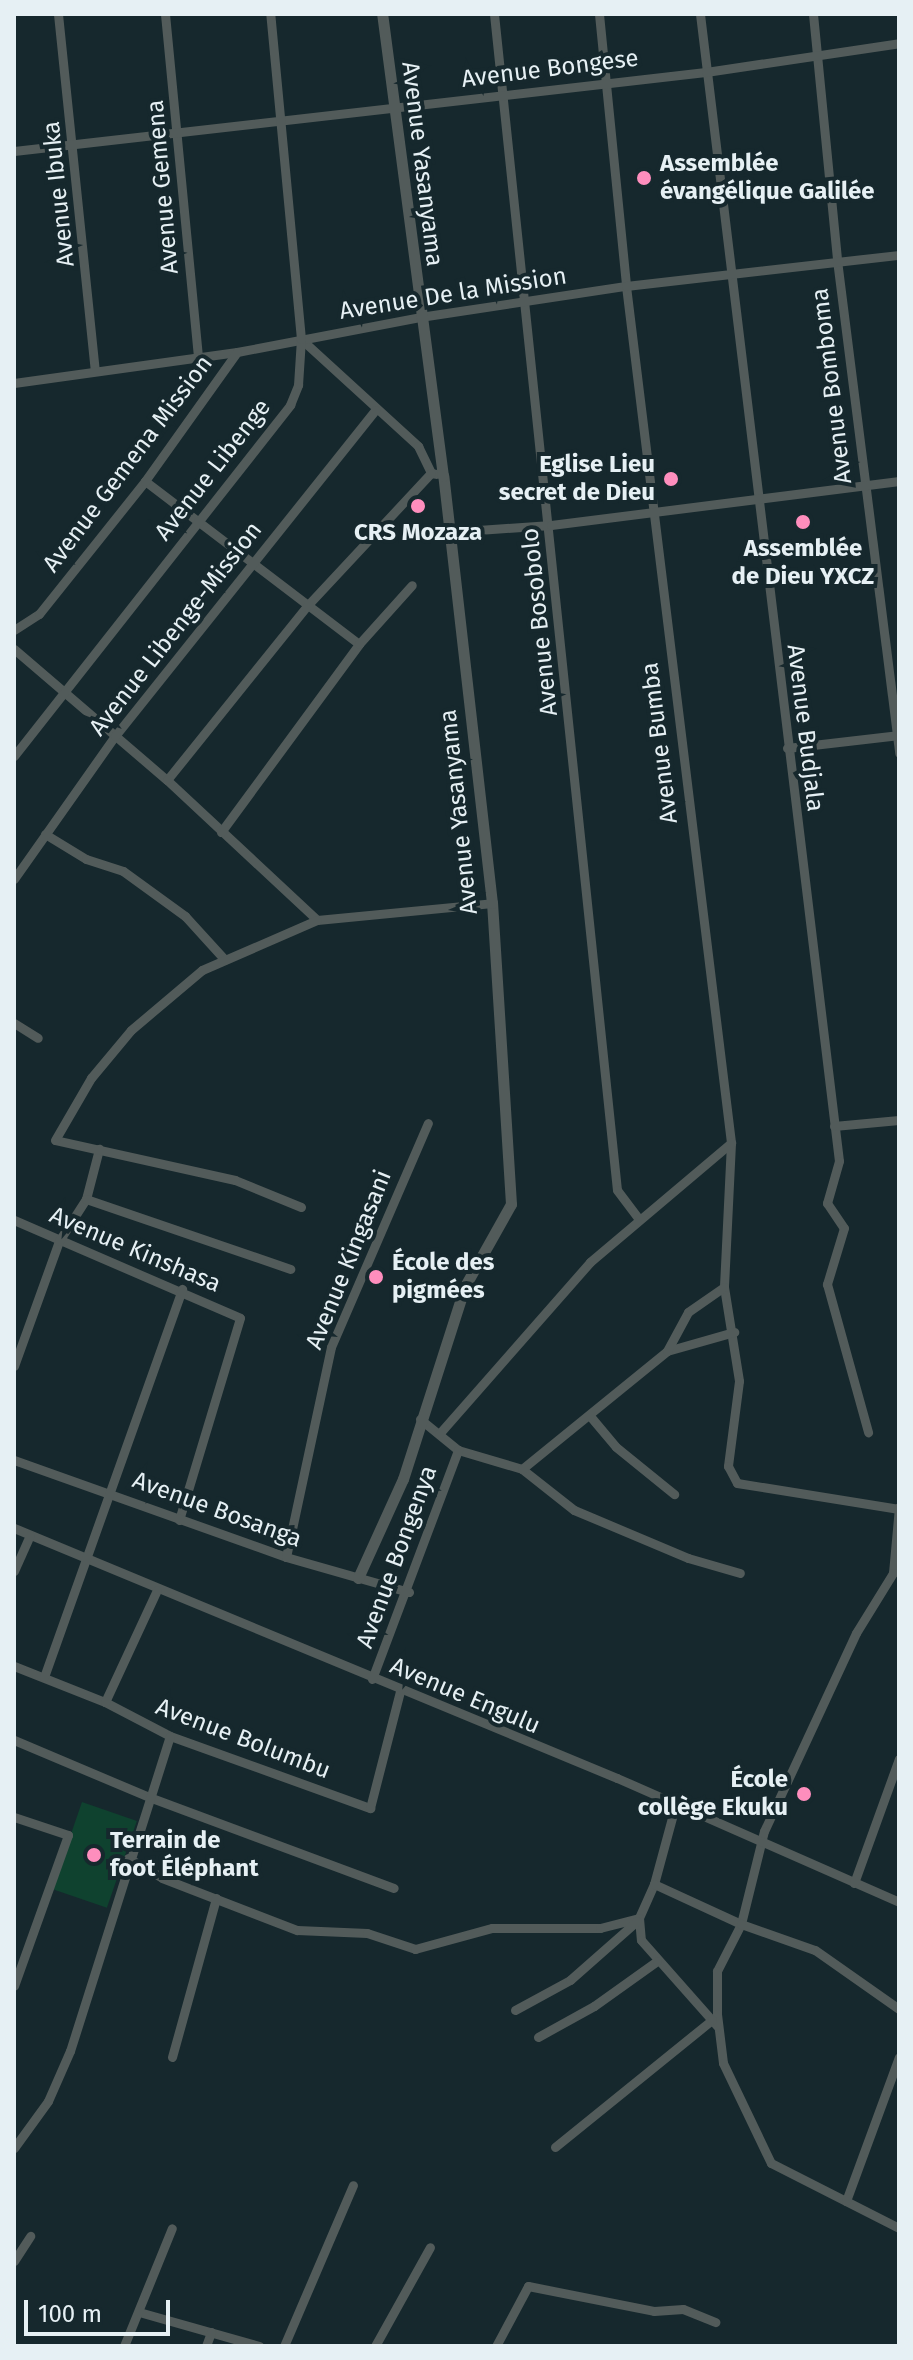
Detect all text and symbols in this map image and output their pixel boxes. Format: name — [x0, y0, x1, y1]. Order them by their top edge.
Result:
street label: Avenue Bongese — [460, 44, 640, 94]
street label: Avenue Yasanyama — [395, 60, 449, 268]
street label: Avenue Gemena — [141, 99, 185, 275]
street label: Avenue Ibuka — [37, 120, 81, 268]
place label: Assemblée évangélique Galilée — [660, 150, 875, 206]
marker: Assemblée évangélique Galilée — [635, 169, 653, 187]
street label: Avenue De la Mission — [337, 262, 569, 326]
street label: Avenue Bomboma — [806, 286, 858, 486]
street label: Avenue Gemena Mission — [37, 350, 219, 578]
street label: Avenue Libenge — [149, 394, 277, 546]
place label: Eglise Lieu secret de Dieu — [499, 451, 655, 507]
marker: Eglise Lieu secret de Dieu — [662, 470, 680, 488]
marker: CRS Mozaza — [409, 497, 427, 515]
marker: Assemblée de Dieu YXCZ — [794, 513, 812, 531]
street label: Avenue Libenge-Mission — [84, 516, 268, 742]
place label: CRS Mozaza — [354, 519, 482, 547]
street label: Avenue Bosobolo — [516, 526, 564, 718]
place label: Assemblée de Dieu YXCZ — [732, 535, 874, 591]
street label: Avenue Budjala — [780, 643, 830, 813]
street label: Avenue Bumba — [636, 661, 684, 825]
street label: Avenue Yasanyama — [434, 708, 484, 916]
street label: Avenue Kingasani — [300, 1166, 398, 1354]
street label: Avenue Kinshasa — [45, 1201, 225, 1299]
place label: École des pigmées — [392, 1249, 494, 1305]
marker: École des pigmées — [367, 1268, 385, 1286]
street label: Avenue Bongenya — [351, 1462, 443, 1652]
street label: Avenue Bosanga — [129, 1466, 305, 1554]
street label: Avenue Engulu — [386, 1652, 544, 1740]
street label: Avenue Bolumbu — [152, 1693, 334, 1785]
place label: École collège Ekuku — [638, 1766, 788, 1822]
marker: École collège Ekuku — [795, 1785, 813, 1803]
place label: Terrain de foot Éléphant — [110, 1827, 258, 1883]
marker: Terrain de foot Éléphant — [85, 1846, 103, 1864]
scale bar — [28, 2284, 174, 2334]
text: 100 m — [38, 2300, 102, 2328]

